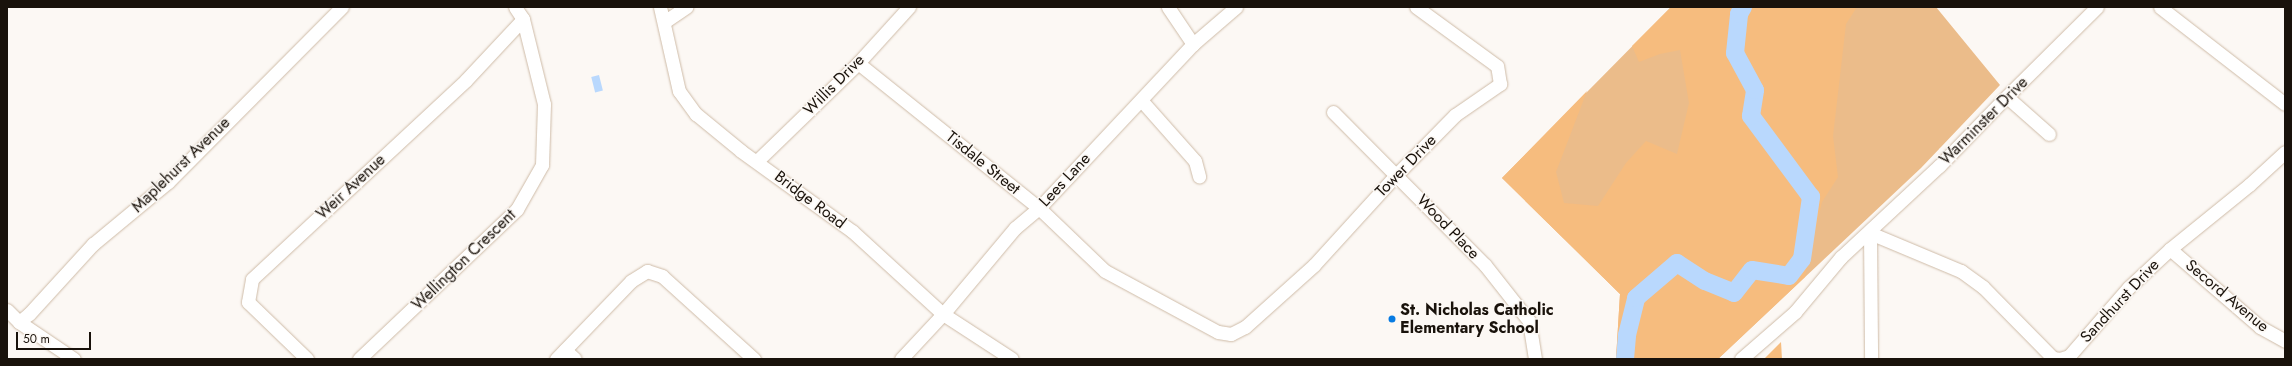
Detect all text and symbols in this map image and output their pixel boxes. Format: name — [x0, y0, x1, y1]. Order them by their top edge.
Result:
street label: Willis Drive — [800, 51, 868, 119]
street label: Warminster Drive — [1936, 73, 2032, 169]
street label: Maplehurst Avenue — [128, 113, 234, 217]
street label: Tisdale Street — [942, 127, 1024, 199]
street label: Tower Drive — [1372, 131, 1440, 201]
street label: Lees Lane — [1035, 149, 1095, 211]
street label: Weir Avenue — [313, 150, 389, 224]
street label: Bridge Road — [771, 167, 849, 233]
street label: Wood Place — [1413, 191, 1483, 263]
street label: Wellington Crescent — [408, 206, 520, 314]
street label: Sandhurst Drive — [2077, 255, 2163, 347]
street label: Secord Avenue — [2182, 256, 2272, 336]
place label: St. Nicholas Catholic Elementary School — [1400, 300, 1554, 338]
marker: St. Nicholas Catholic Elementary School — [1387, 314, 1397, 324]
scale bar — [18, 324, 93, 350]
text: 50 m — [23, 330, 50, 348]

